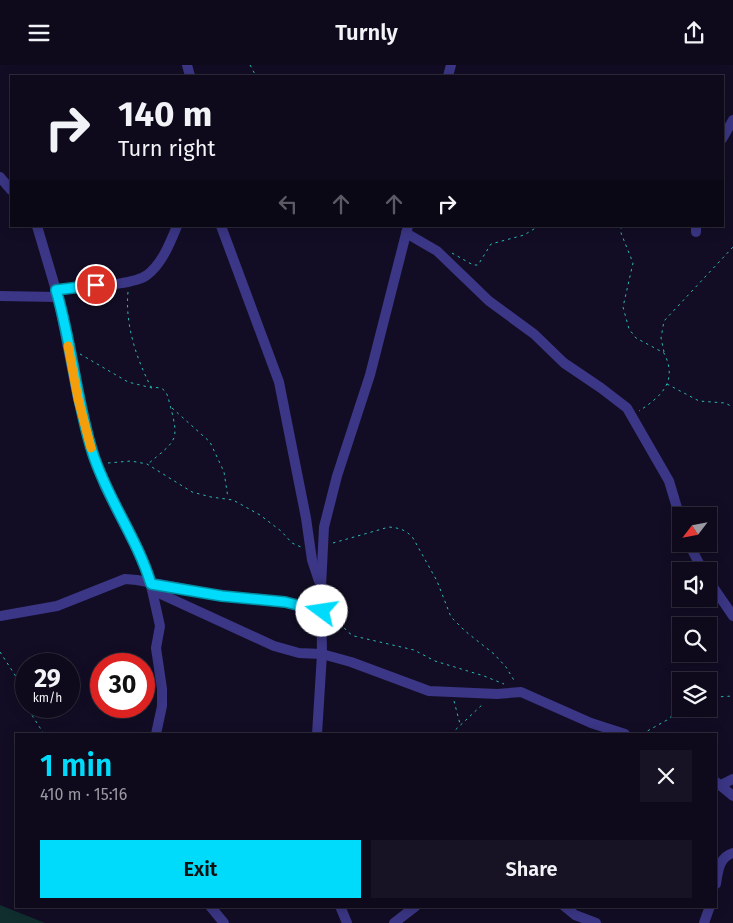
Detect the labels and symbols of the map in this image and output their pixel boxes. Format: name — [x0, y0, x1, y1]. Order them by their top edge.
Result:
pin — [75, 264, 117, 306]
north arrow — [672, 507, 718, 553]
position arrow — [295, 584, 347, 636]
speed limit sign: 30 — [90, 653, 155, 718]

